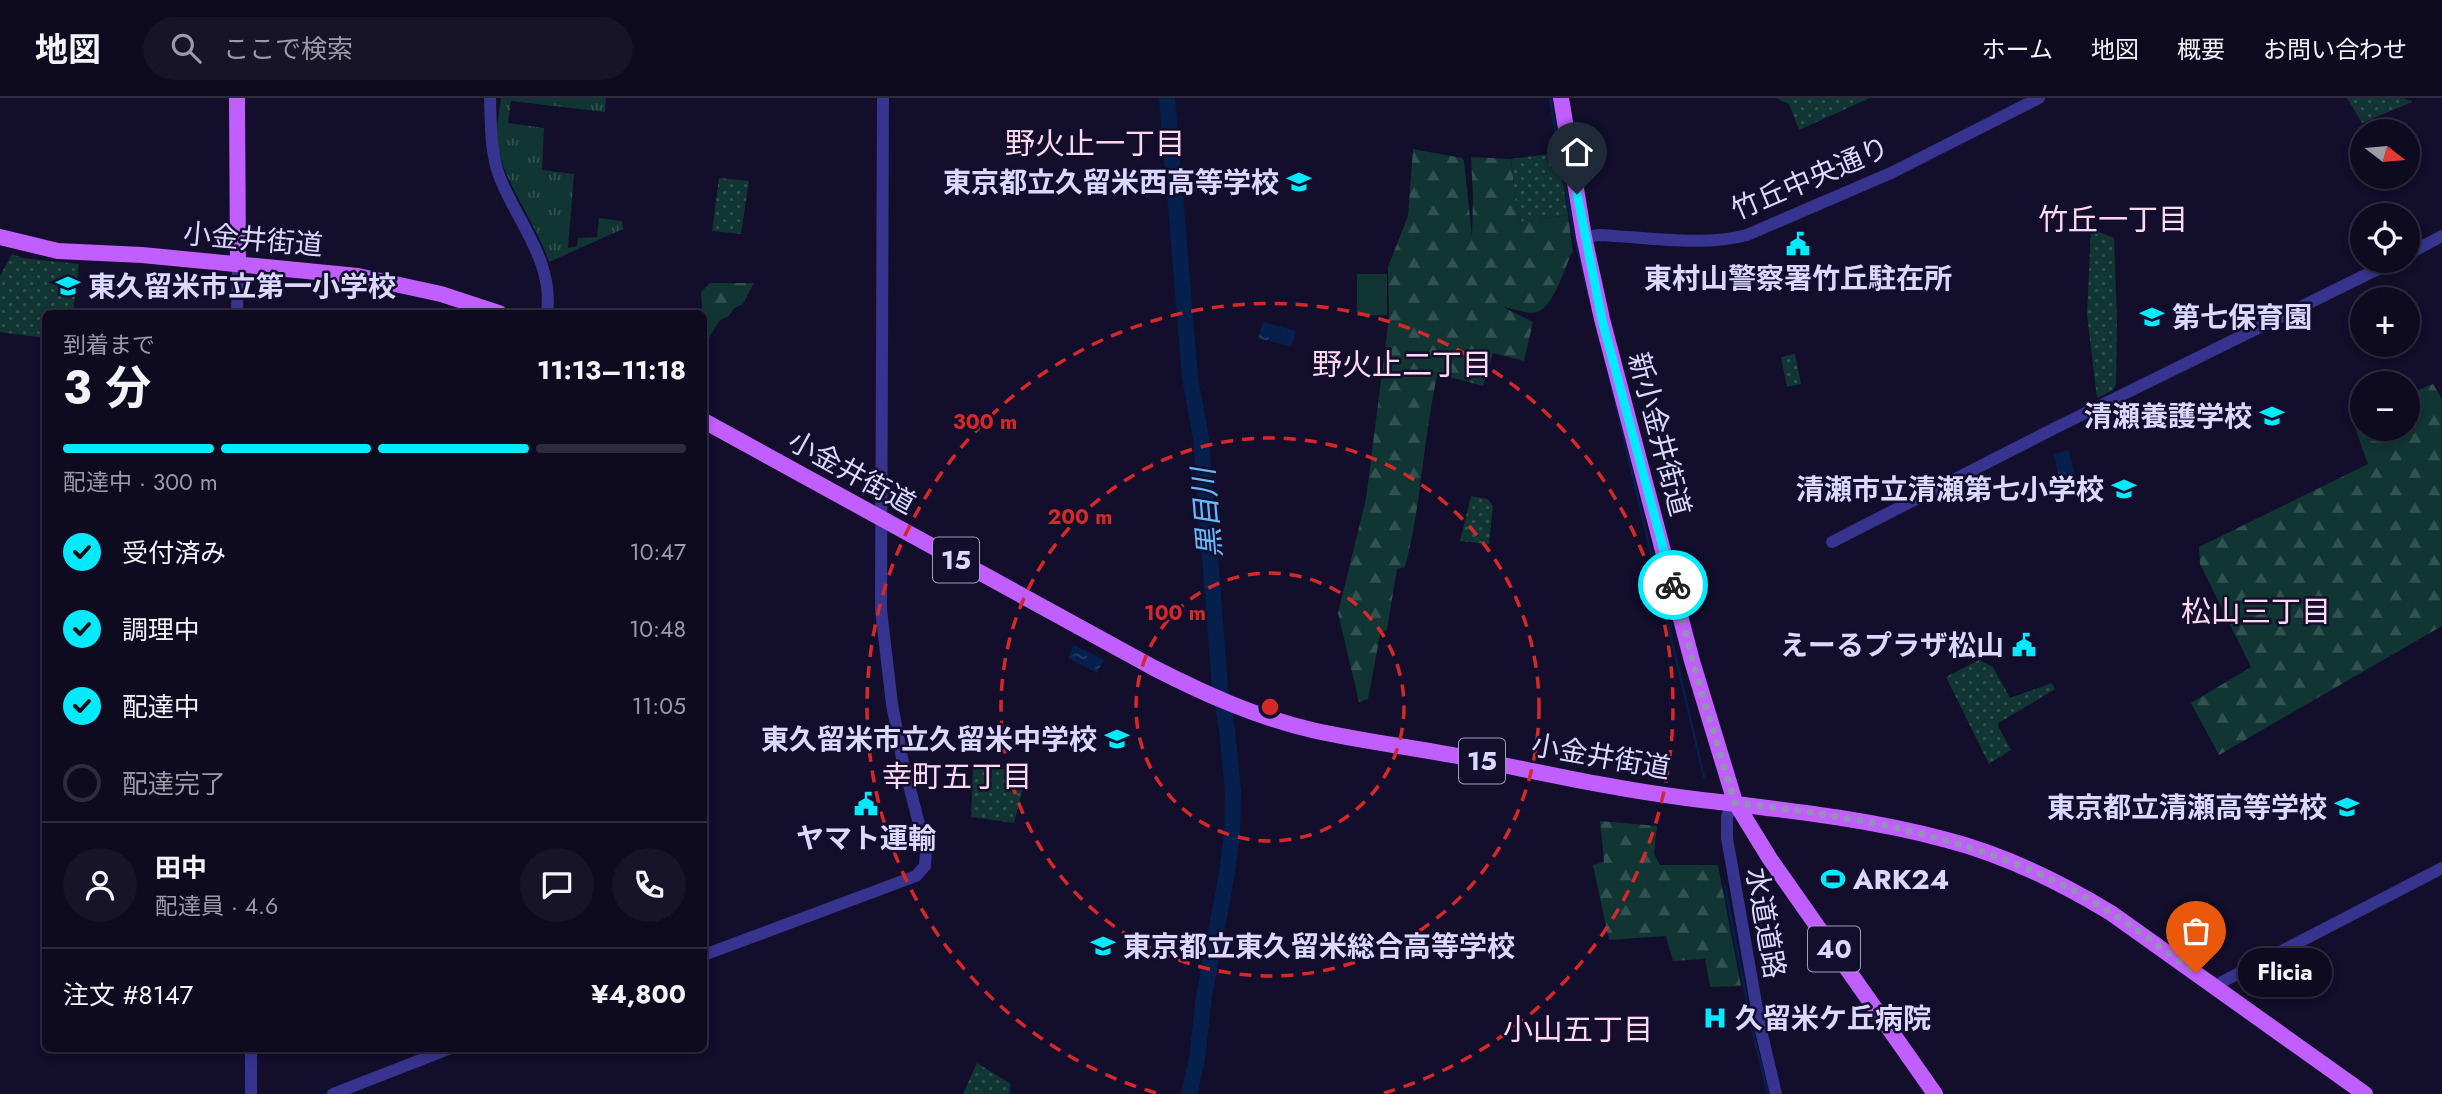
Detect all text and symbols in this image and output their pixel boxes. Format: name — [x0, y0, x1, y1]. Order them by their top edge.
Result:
search box — [143, 17, 633, 80]
text: 地図 — [35, 26, 101, 73]
icon: search — [167, 29, 205, 67]
text: ここで検索 — [223, 30, 353, 68]
text: ホーム — [1982, 32, 2053, 67]
text: 地図 — [2091, 32, 2139, 67]
text: 概要 — [2177, 32, 2225, 67]
text: お問い合わせ — [2263, 32, 2407, 67]
north arrow — [2350, 119, 2420, 189]
map controls — [2350, 119, 2420, 441]
district label: 野火止一丁目 — [1005, 122, 1185, 165]
pin — [1547, 122, 1607, 194]
street label: 竹丘中央通り — [1725, 127, 1896, 230]
icon: home — [1558, 133, 1596, 171]
place label: 東京都立久留米西高等学校 — [943, 162, 1279, 203]
school or university icon: 東京都立久留米西高等学校 — [1285, 168, 1313, 196]
district label: 竹丘一丁目 — [2038, 198, 2188, 241]
button: locate — [2350, 203, 2420, 273]
street label: 小金井街道 — [181, 213, 324, 266]
public building icon: 東村山警察署竹丘駐在所 — [1784, 230, 1812, 258]
place label: 東村山警察署竹丘駐在所 — [1644, 258, 1952, 299]
place label: 東久留米市立第一小学校 — [88, 266, 396, 307]
school or university icon: 東久留米市立第一小学校 — [54, 272, 82, 300]
button: + — [2350, 287, 2420, 357]
place label: 第七保育園 — [2172, 297, 2312, 338]
school or university icon: 第七保育園 — [2138, 303, 2166, 331]
text: 到着まで — [63, 328, 155, 362]
district label: 野火止二丁目 — [1312, 343, 1492, 386]
street label: 新小金井街道 — [1618, 348, 1701, 521]
text: 11:13–11:18 — [537, 351, 686, 389]
text: 3 分 — [63, 355, 151, 421]
button: − — [2350, 371, 2420, 441]
place label: 清瀬養護学校 — [2084, 396, 2252, 437]
school or university icon: 清瀬養護学校 — [2258, 402, 2286, 430]
text: 300 m — [953, 407, 1017, 437]
street label: 小金井街道 — [781, 421, 923, 524]
water label: 黒目川 — [1181, 463, 1232, 560]
text: 配達中 · 300 m — [63, 465, 218, 499]
place label: 清瀬市立清瀬第七小学校 — [1796, 469, 2104, 510]
school or university icon: 清瀬市立清瀬第七小学校 — [2110, 475, 2138, 503]
text: 200 m — [1047, 502, 1113, 532]
icon: check — [63, 533, 101, 571]
text: 受付済み — [122, 534, 226, 572]
text: 10:47 — [629, 535, 686, 569]
road number: 15 — [933, 538, 979, 582]
courier — [1638, 550, 1708, 620]
icon: bike — [1654, 566, 1692, 604]
district label: 松山三丁目 — [2181, 590, 2331, 633]
text: 100 m — [1144, 598, 1206, 628]
icon: check — [63, 610, 101, 648]
text: 調理中 — [122, 611, 200, 649]
text: 10:48 — [629, 612, 686, 646]
place label: えーるプラザ松山 — [1780, 625, 2004, 666]
public building icon: えーるプラザ松山 — [2010, 631, 2038, 659]
icon: check — [63, 687, 101, 725]
text: 配達中 — [122, 688, 200, 726]
text: 11:05 — [632, 689, 686, 723]
centre of rings — [1258, 695, 1282, 719]
place label: 東久留米市立久留米中学校 — [761, 719, 1097, 760]
street label: 小金井街道 — [1528, 724, 1673, 789]
school or university icon: 東久留米市立久留米中学校 — [1103, 725, 1131, 753]
road number: 15 — [1459, 738, 1505, 783]
district label: 幸町五丁目 — [882, 755, 1032, 798]
text: 配達完了 — [122, 765, 226, 803]
place label: 東京都立清瀬高等学校 — [2047, 787, 2327, 828]
public building icon: ヤマト運輸 — [852, 790, 880, 818]
school or university icon: 東京都立清瀬高等学校 — [2333, 793, 2361, 821]
place label: ヤマト運輸 — [796, 818, 936, 859]
button: person — [63, 848, 137, 922]
button: chat — [520, 848, 594, 922]
button: phone — [612, 848, 686, 922]
text: 田中 — [155, 849, 207, 887]
place label: ARK24 — [1852, 859, 1949, 900]
street label: 水道道路 — [1736, 864, 1795, 982]
sports icon: ARK24 — [1819, 865, 1847, 893]
text: 配達員 · 4.6 — [155, 889, 278, 923]
pin — [2166, 901, 2226, 973]
icon: bag — [2177, 912, 2215, 950]
place label: 東京都立東久留米総合高等学校 — [1123, 926, 1515, 967]
road number: 40 — [1808, 926, 1860, 972]
school or university icon: 東京都立東久留米総合高等学校 — [1089, 932, 1117, 960]
callout: Flicia — [2238, 948, 2332, 998]
text: Flicia — [2257, 955, 2313, 989]
text: ¥4,800 — [591, 975, 686, 1013]
text: 注文 #8147 — [63, 976, 193, 1014]
place label: 久留米ケ丘病院 — [1735, 998, 1931, 1039]
hospital icon: 久留米ケ丘病院 — [1701, 1004, 1729, 1032]
district label: 小山五丁目 — [1503, 1008, 1653, 1051]

